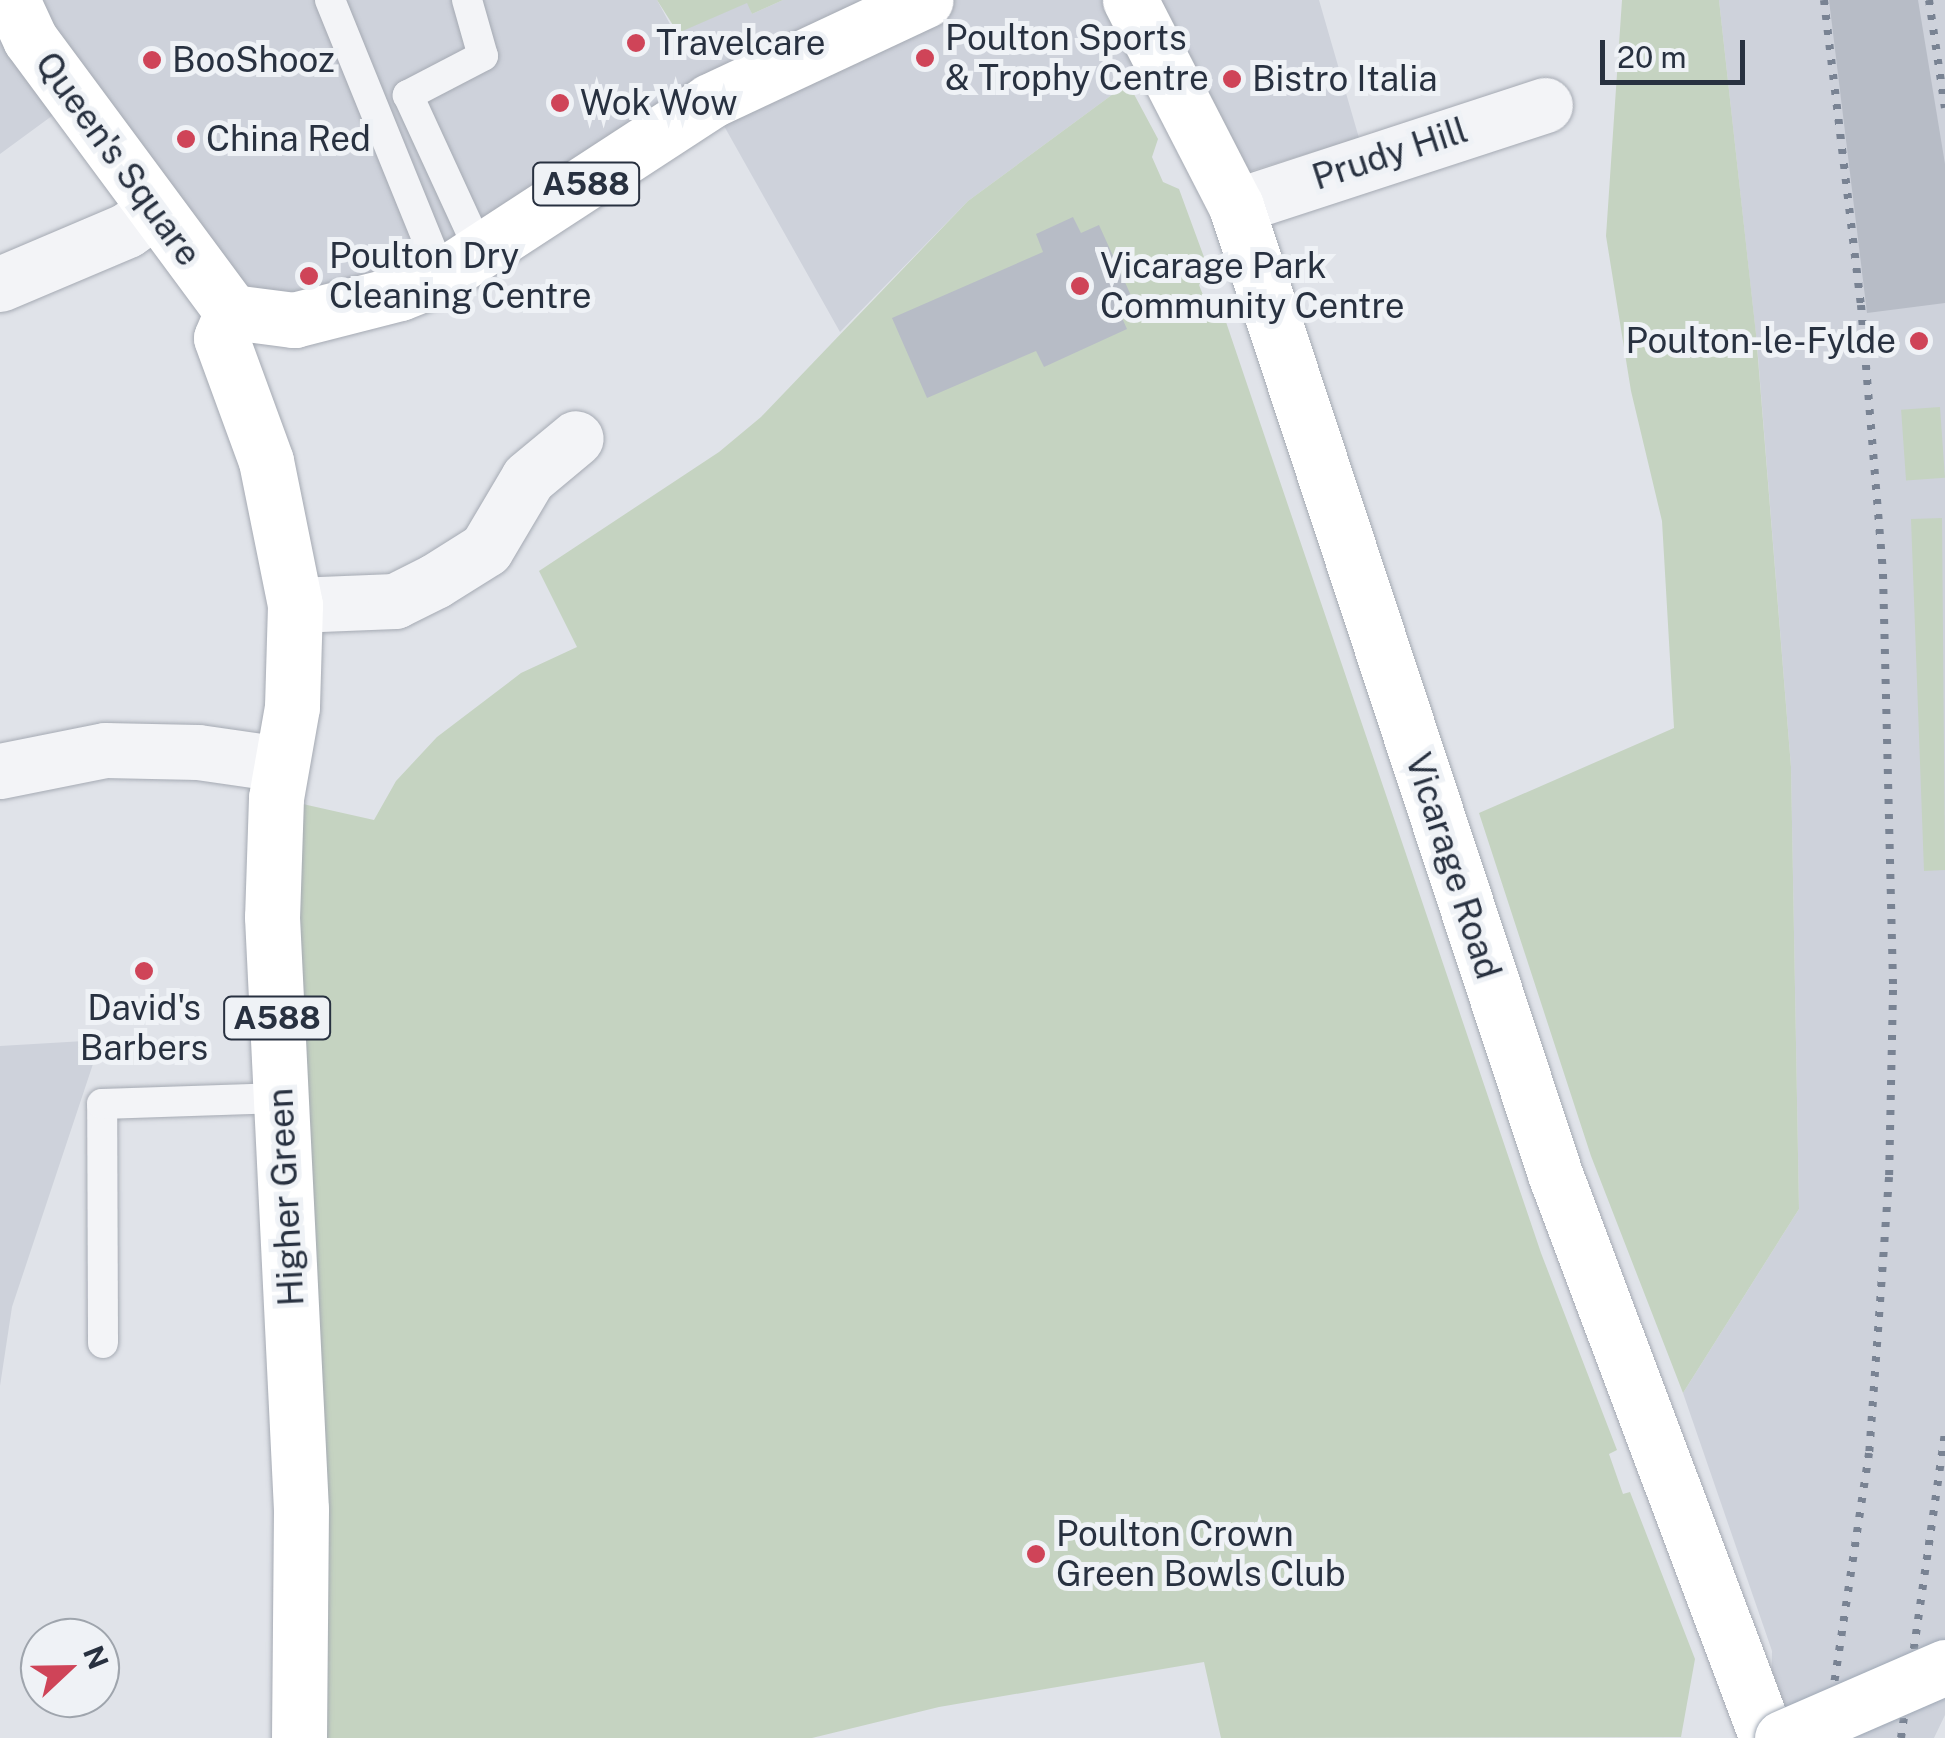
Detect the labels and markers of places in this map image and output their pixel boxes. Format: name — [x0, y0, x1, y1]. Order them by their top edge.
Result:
place label: Poulton Sports & Trophy Centre — [945, 17, 1209, 99]
place label: Travelcare — [656, 22, 826, 64]
marker: Travelcare — [625, 32, 647, 54]
place label: BooShooz — [172, 39, 335, 81]
marker: Poulton Sports & Trophy Centre — [914, 47, 936, 69]
marker: BooShooz — [141, 49, 163, 71]
place label: Bistro Italia — [1252, 58, 1438, 100]
marker: Bistro Italia — [1221, 68, 1243, 90]
place label: Wok Wow — [580, 82, 738, 124]
marker: Wok Wow — [549, 92, 571, 114]
place label: China Red — [206, 118, 371, 160]
marker: China Red — [175, 128, 197, 150]
place label: Poulton Dry Cleaning Centre — [329, 235, 592, 317]
place label: Vicarage Park Community Centre — [1100, 245, 1405, 327]
marker: Poulton Dry Cleaning Centre — [298, 265, 320, 287]
marker: Vicarage Park Community Centre — [1069, 275, 1091, 297]
place label: Poulton-le-Fylde — [1625, 320, 1896, 362]
marker: Poulton-le-Fylde — [1906, 328, 1932, 354]
marker: David's Barbers — [133, 960, 155, 982]
place label: David's Barbers — [80, 987, 208, 1069]
place label: Poulton Crown Green Bowls Club — [1056, 1513, 1346, 1595]
marker: Poulton Crown Green Bowls Club — [1025, 1543, 1047, 1565]

